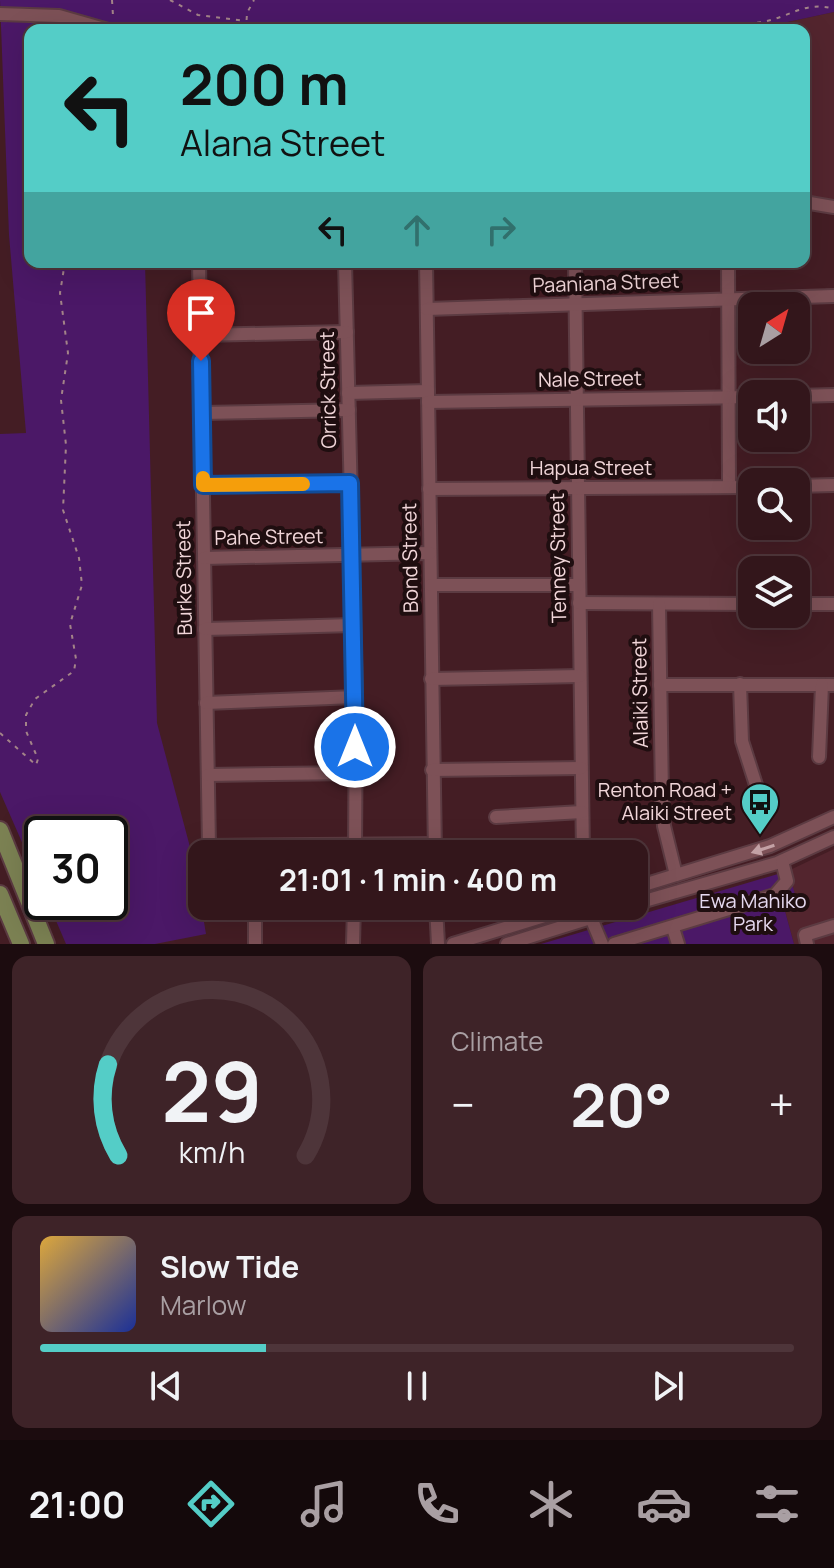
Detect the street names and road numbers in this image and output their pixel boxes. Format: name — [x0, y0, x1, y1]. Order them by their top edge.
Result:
street label: Paaniana Street — [532, 266, 680, 299]
street label: Orrick Street — [313, 331, 342, 449]
street label: Nale Street — [538, 364, 642, 393]
street label: Hapua Street — [530, 454, 652, 481]
street label: Tenney Street — [543, 493, 572, 623]
street label: Bond Street — [395, 503, 424, 613]
street label: Burke Street — [169, 520, 198, 636]
street label: Pahe Street — [214, 522, 324, 551]
street label: Alaiki Street — [625, 638, 654, 748]

